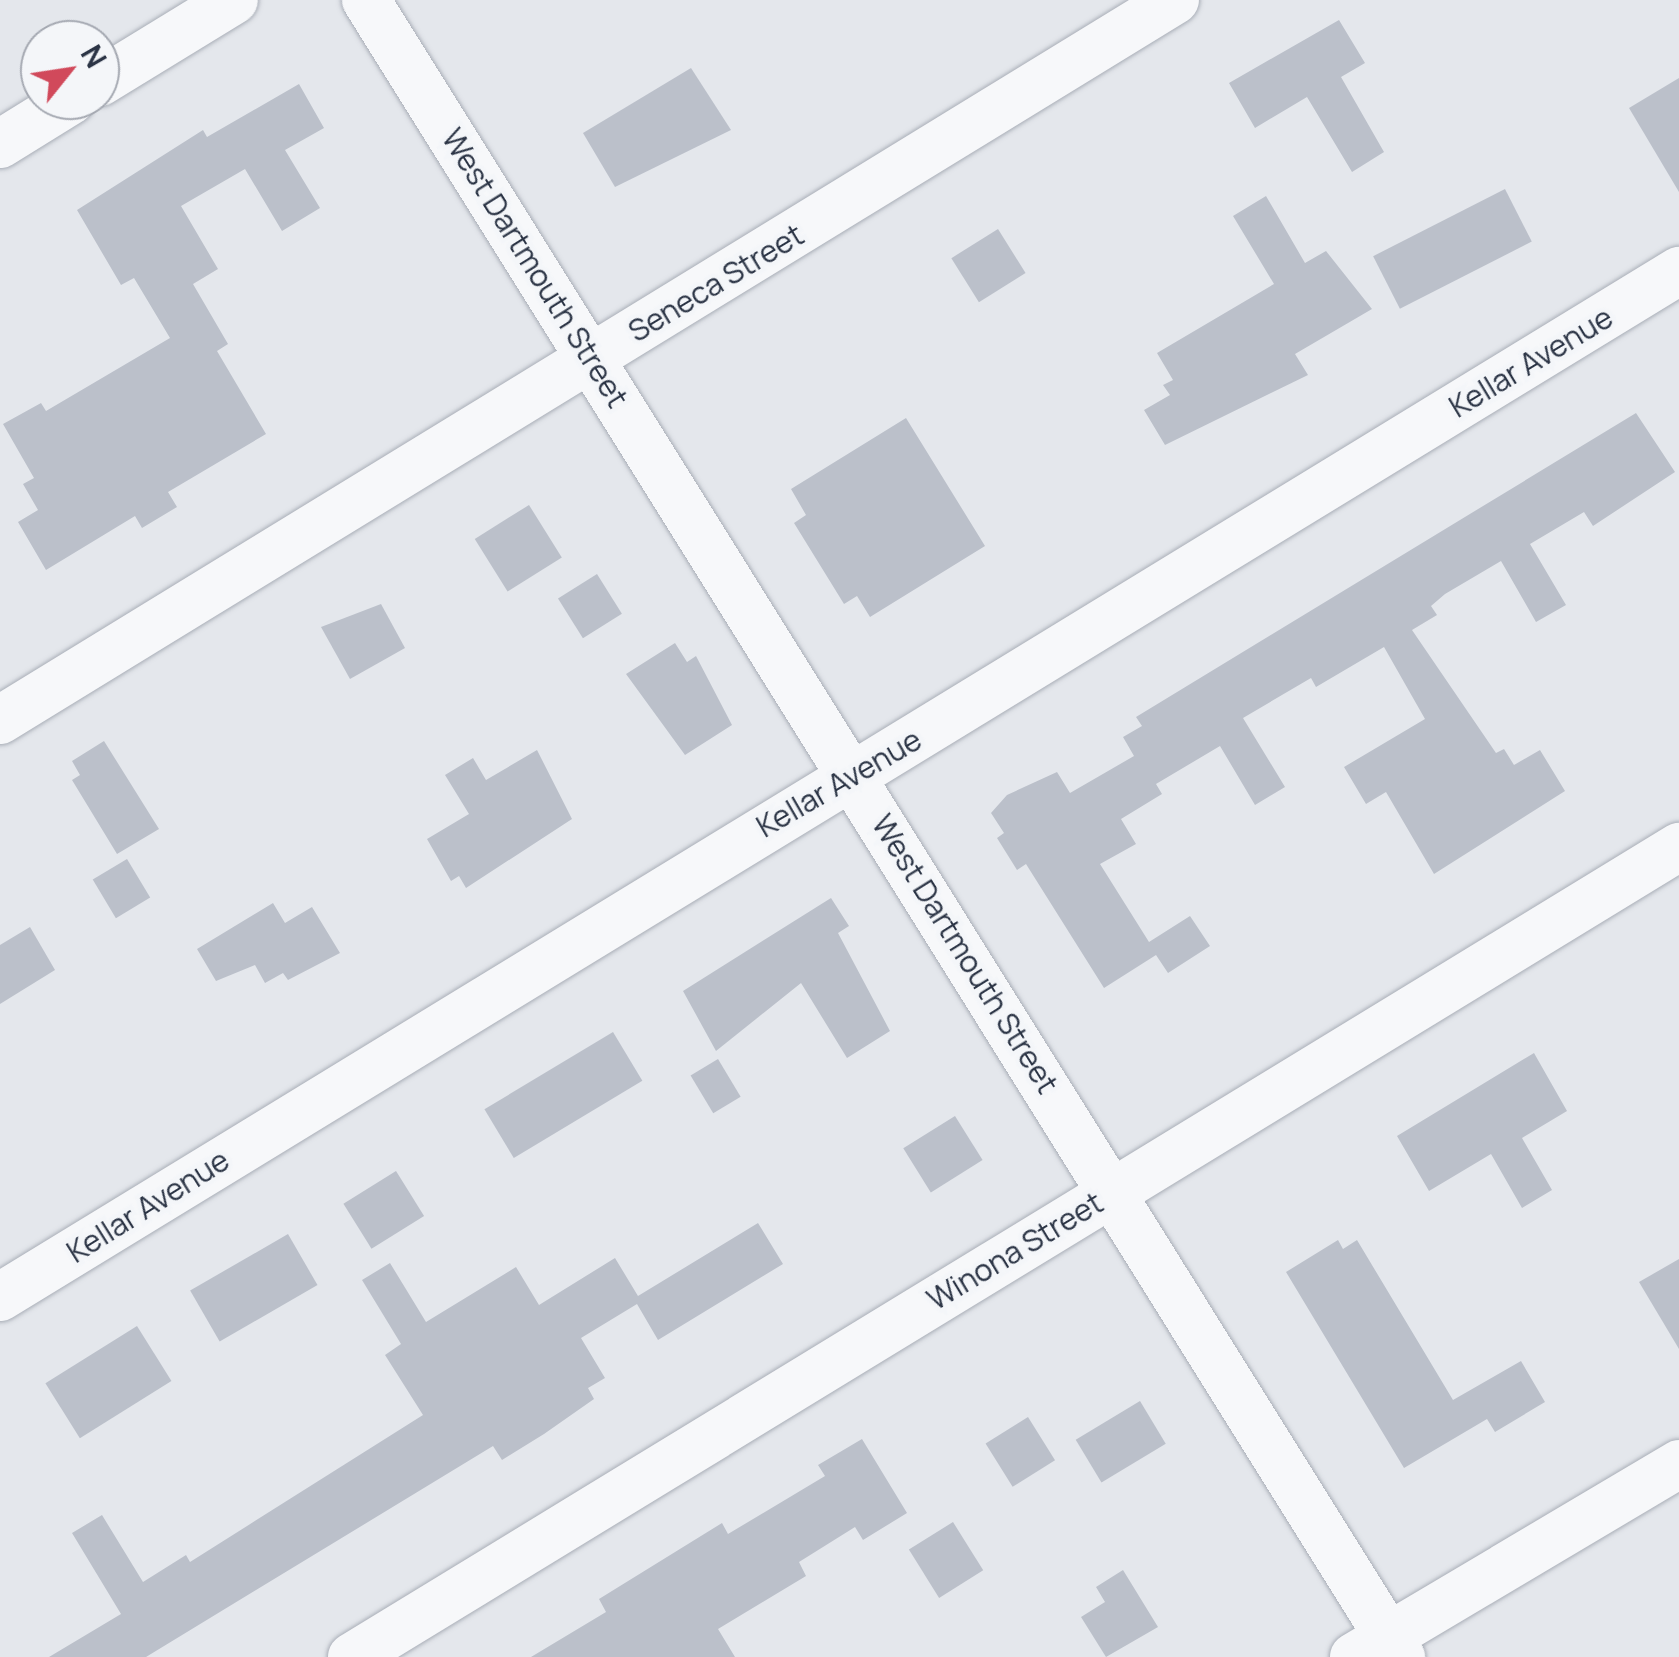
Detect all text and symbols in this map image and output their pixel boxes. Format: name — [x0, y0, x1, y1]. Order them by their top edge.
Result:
north arrow — [20, 20, 120, 120]
text: N — [73, 38, 116, 74]
street label: West Dartmouth Street — [434, 122, 636, 414]
street label: Seneca Street — [622, 217, 810, 349]
street label: Kellar Avenue — [1443, 299, 1619, 425]
street label: Kellar Avenue — [750, 721, 928, 845]
street label: West Dartmouth Street — [864, 808, 1066, 1100]
street label: Kellar Avenue — [60, 1142, 236, 1270]
street label: Winona Street — [921, 1184, 1109, 1318]

